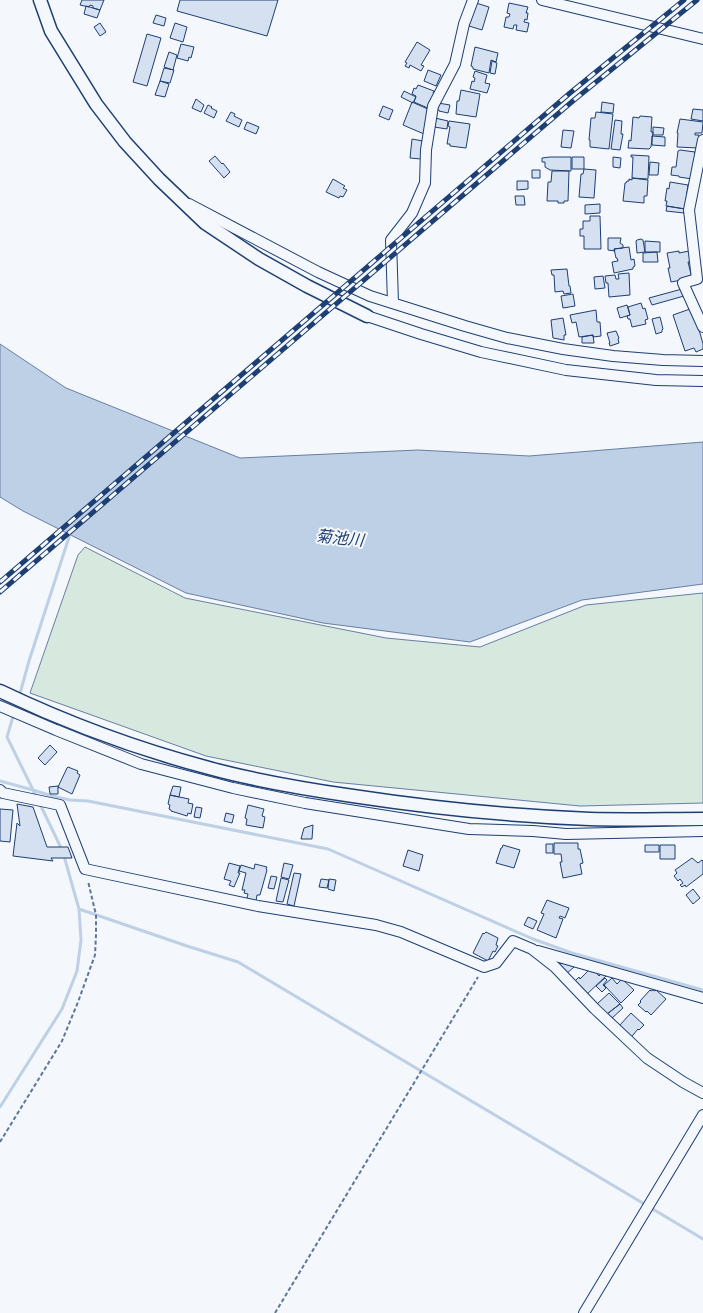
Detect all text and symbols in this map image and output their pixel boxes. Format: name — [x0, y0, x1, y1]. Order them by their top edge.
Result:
water label: 菊池川 — [315, 525, 367, 549]

